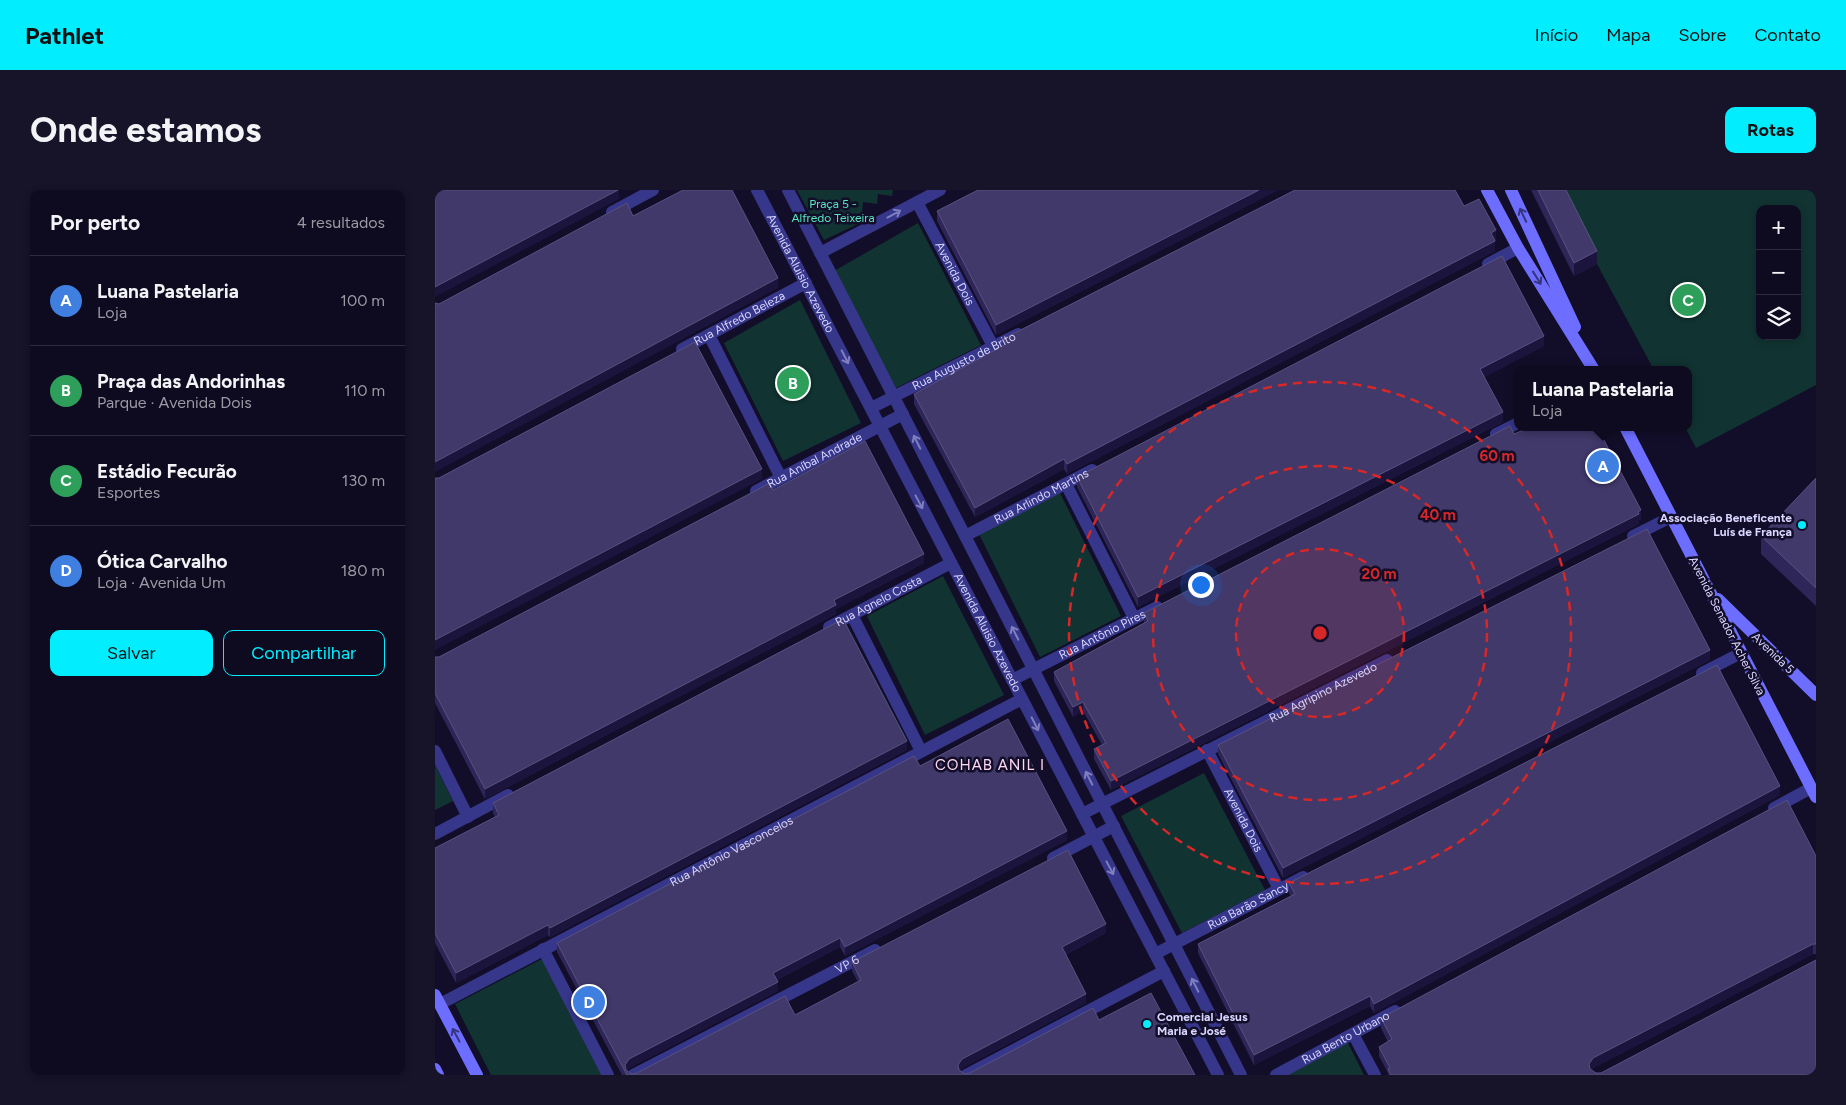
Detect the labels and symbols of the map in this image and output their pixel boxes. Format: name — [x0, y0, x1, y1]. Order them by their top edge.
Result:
park label: Praça 5 - Alfredo Teixeira — [791, 197, 875, 225]
one-way arrow — [1517, 208, 1527, 223]
one-way arrow — [886, 209, 901, 218]
street label: Avenida Aluisio Azevedo — [764, 212, 837, 335]
street label: Avenida Dois — [932, 239, 978, 308]
one-way arrow — [1532, 271, 1542, 285]
pin: C — [1672, 281, 1704, 319]
street label: Rua Alfredo Beleza — [691, 288, 787, 348]
street label: Rua Augusto de Brito — [910, 329, 1018, 393]
one-way arrow — [840, 350, 850, 365]
pin: B — [777, 364, 809, 402]
street label: Rua Aníbal Andrade — [765, 430, 865, 491]
one-way arrow — [912, 435, 921, 450]
text: 60 m — [1479, 447, 1515, 465]
pin: A — [1587, 447, 1619, 485]
street label: Rua Arlindo Martins — [992, 466, 1091, 527]
one-way arrow — [915, 494, 924, 509]
text: 40 m — [1420, 506, 1456, 524]
place label: Associação Beneficente Luís de França — [1660, 511, 1792, 539]
marker: Associação Beneficente Luís de França — [1796, 519, 1808, 531]
street label: Avenida Senador Acher Silva — [1686, 554, 1768, 698]
text: 20 m — [1361, 565, 1397, 583]
street label: Avenida Aluisio Azevedo — [951, 571, 1024, 694]
street label: Rua Agnelo Costa — [833, 572, 924, 630]
your location — [1188, 572, 1214, 598]
street label: Rua Antônio Pires — [1057, 607, 1148, 662]
centre of rings — [1311, 624, 1329, 642]
one-way arrow — [1010, 626, 1020, 641]
street label: Avenida 5 — [1749, 630, 1797, 677]
street label: Rua Agripino Azevedo — [1267, 659, 1379, 725]
one-way arrow — [1030, 716, 1040, 731]
district label: COHAB ANIL I — [935, 756, 1045, 774]
one-way arrow — [1084, 771, 1093, 786]
street label: Avenida Dois — [1221, 786, 1266, 855]
street label: Rua Antônio Vasconcelos — [667, 813, 796, 889]
one-way arrow — [1105, 860, 1115, 875]
street label: Rua Barão Sancy — [1205, 878, 1292, 932]
street label: VP 6 — [833, 952, 862, 976]
one-way arrow — [1190, 978, 1199, 993]
pin: D — [573, 983, 605, 1021]
street label: Rua Bento Urbano — [1299, 1008, 1392, 1067]
place label: Comercial Jesus Maria e José — [1157, 1010, 1248, 1038]
marker: Comercial Jesus Maria e José — [1141, 1018, 1153, 1030]
one-way arrow — [451, 1028, 460, 1043]

